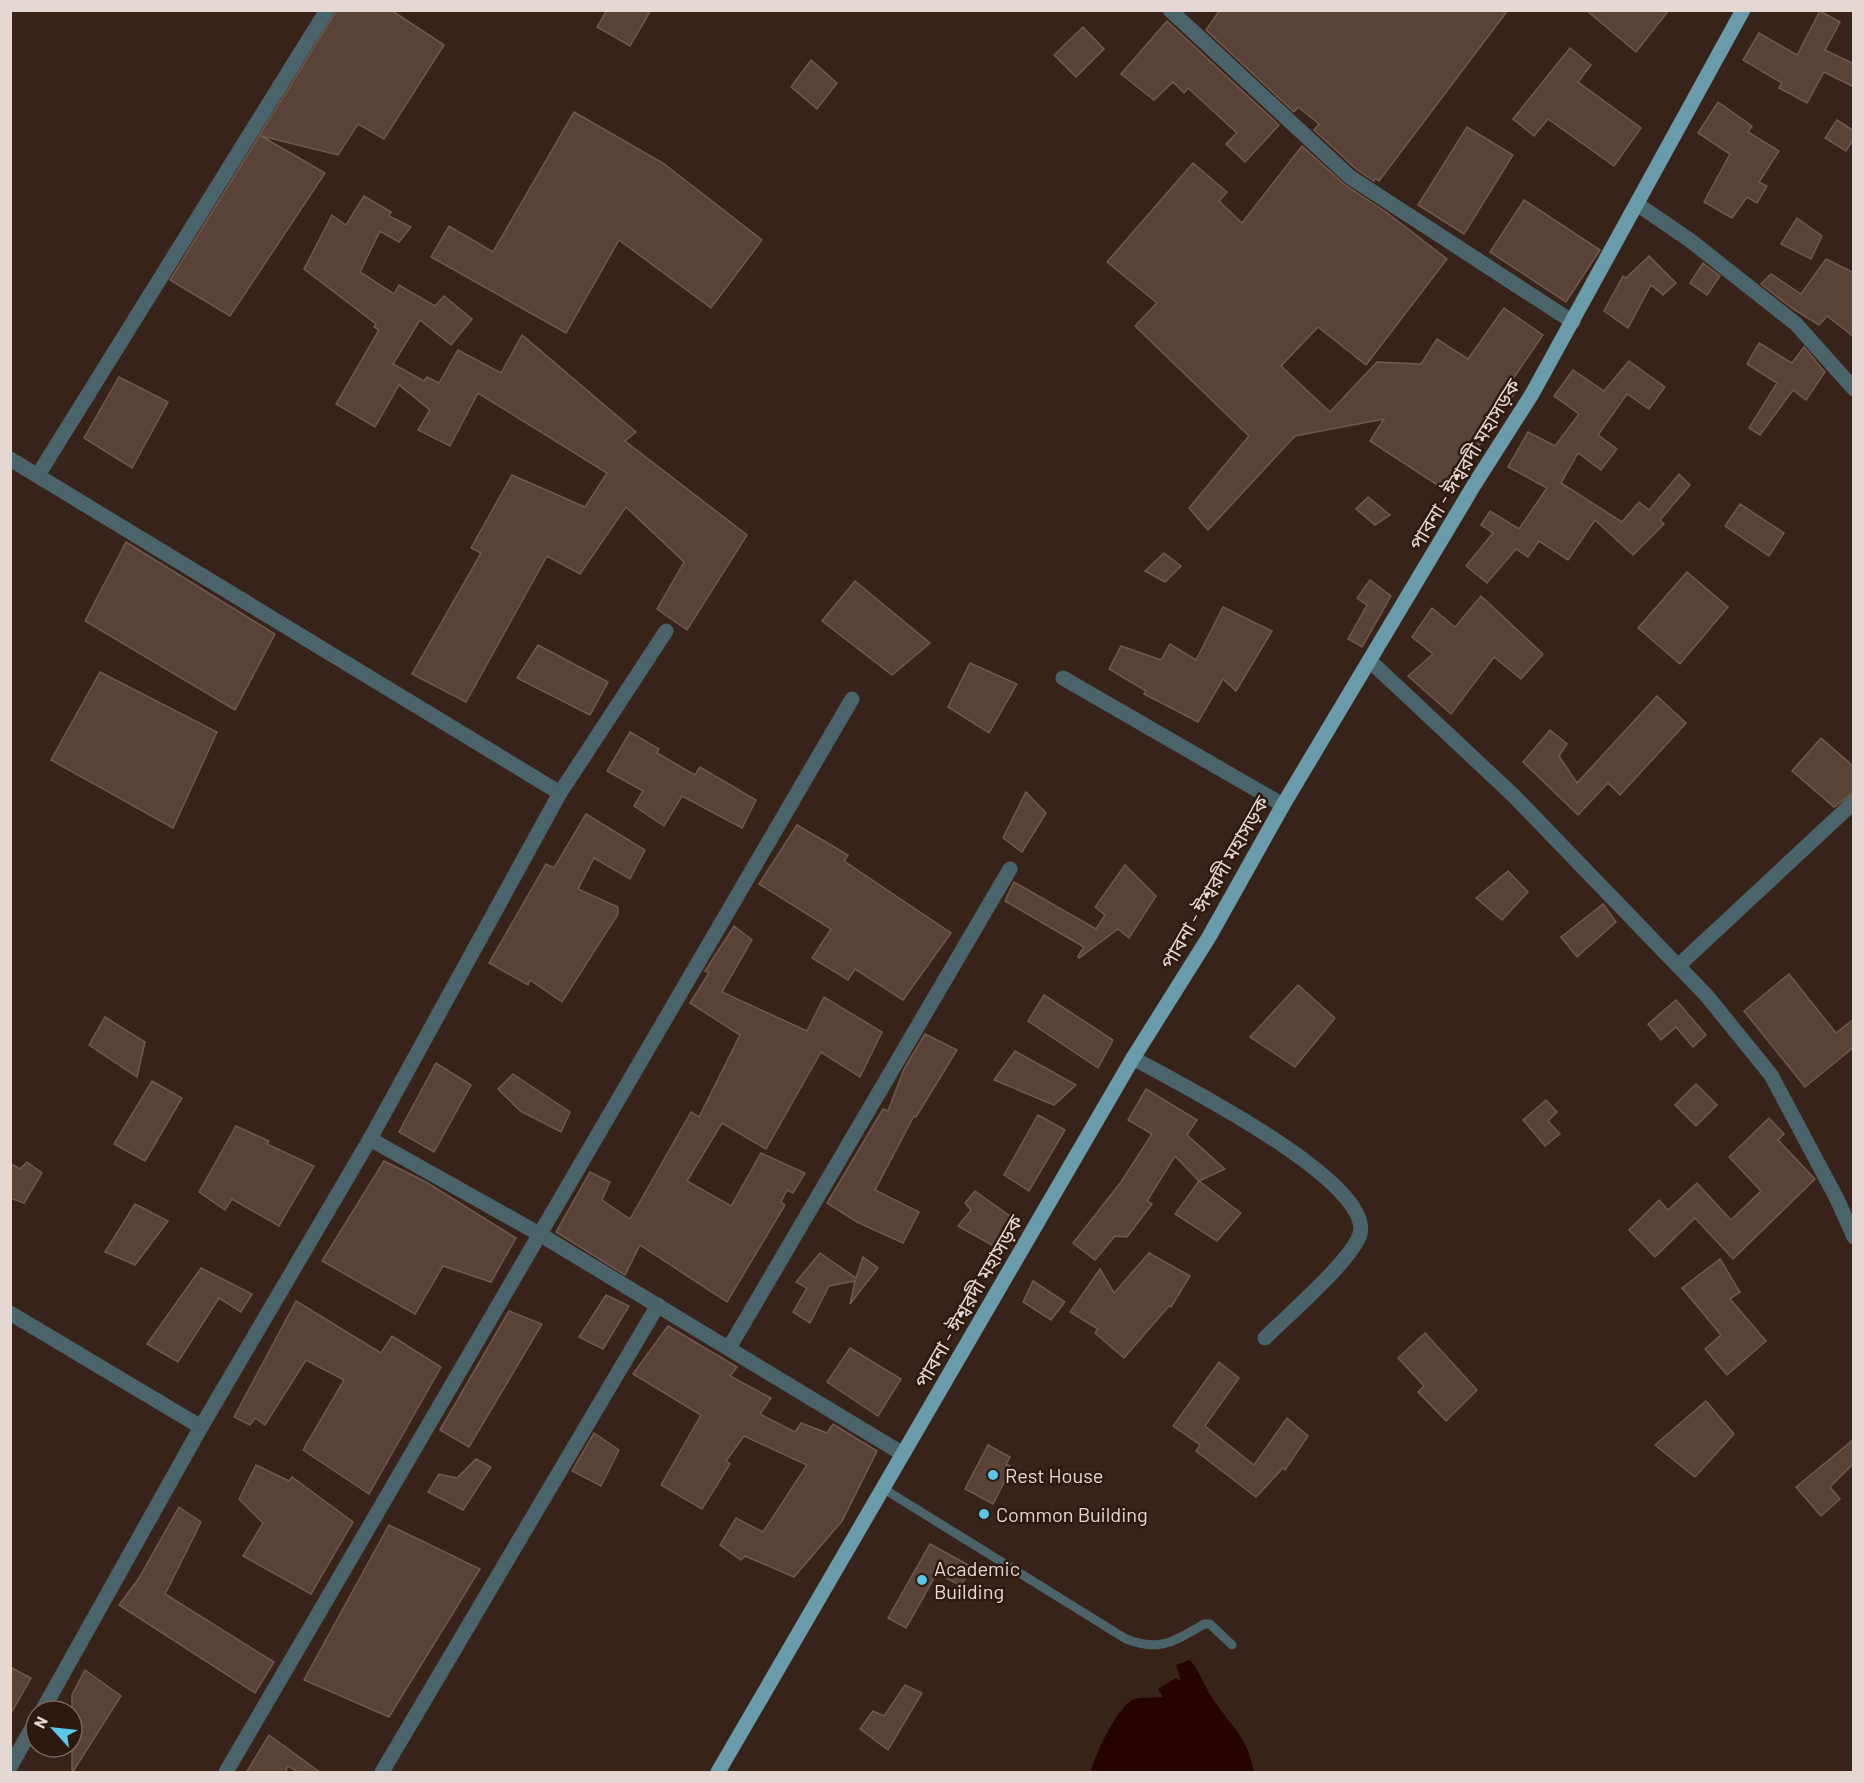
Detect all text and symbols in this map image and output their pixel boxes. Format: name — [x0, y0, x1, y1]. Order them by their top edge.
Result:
street label: পাবনা - ঈশ্বরদী মহাসড়ক — [1403, 373, 1525, 554]
street label: পাবনা - ঈশ্বরদী মহাসড়ক — [1155, 791, 1274, 973]
street label: পাবনা - ঈশ্বরদী মহাসড়ক — [909, 1210, 1028, 1392]
place label: Rest House — [1005, 1463, 1104, 1487]
marker: Rest House — [986, 1468, 1000, 1482]
place label: Common Building — [996, 1502, 1148, 1526]
marker: Common Building — [977, 1507, 991, 1521]
place label: Academic Building — [934, 1556, 1020, 1603]
marker: Academic Building — [915, 1573, 929, 1587]
north arrow — [24, 1699, 84, 1759]
text: N — [29, 1713, 51, 1731]

